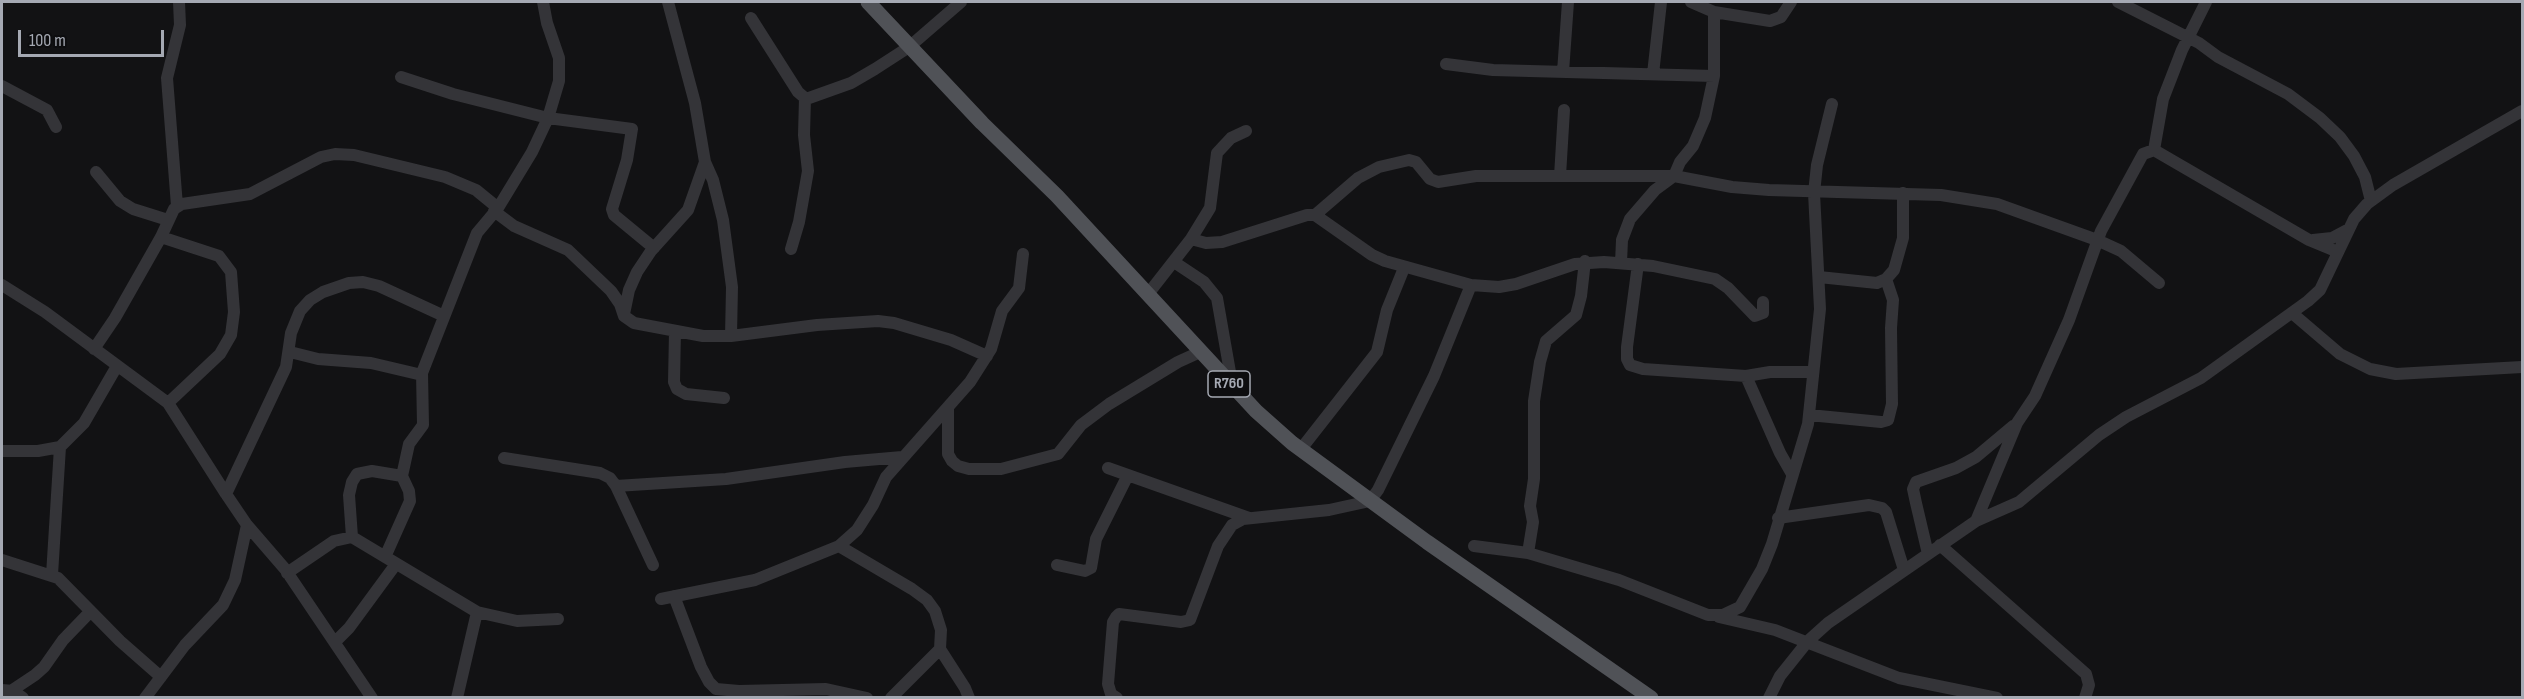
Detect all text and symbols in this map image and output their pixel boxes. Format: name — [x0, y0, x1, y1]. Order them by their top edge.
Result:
scale bar — [21, 18, 166, 56]
text: 100 m — [29, 30, 66, 51]
road number: R760 — [1208, 371, 1250, 397]

